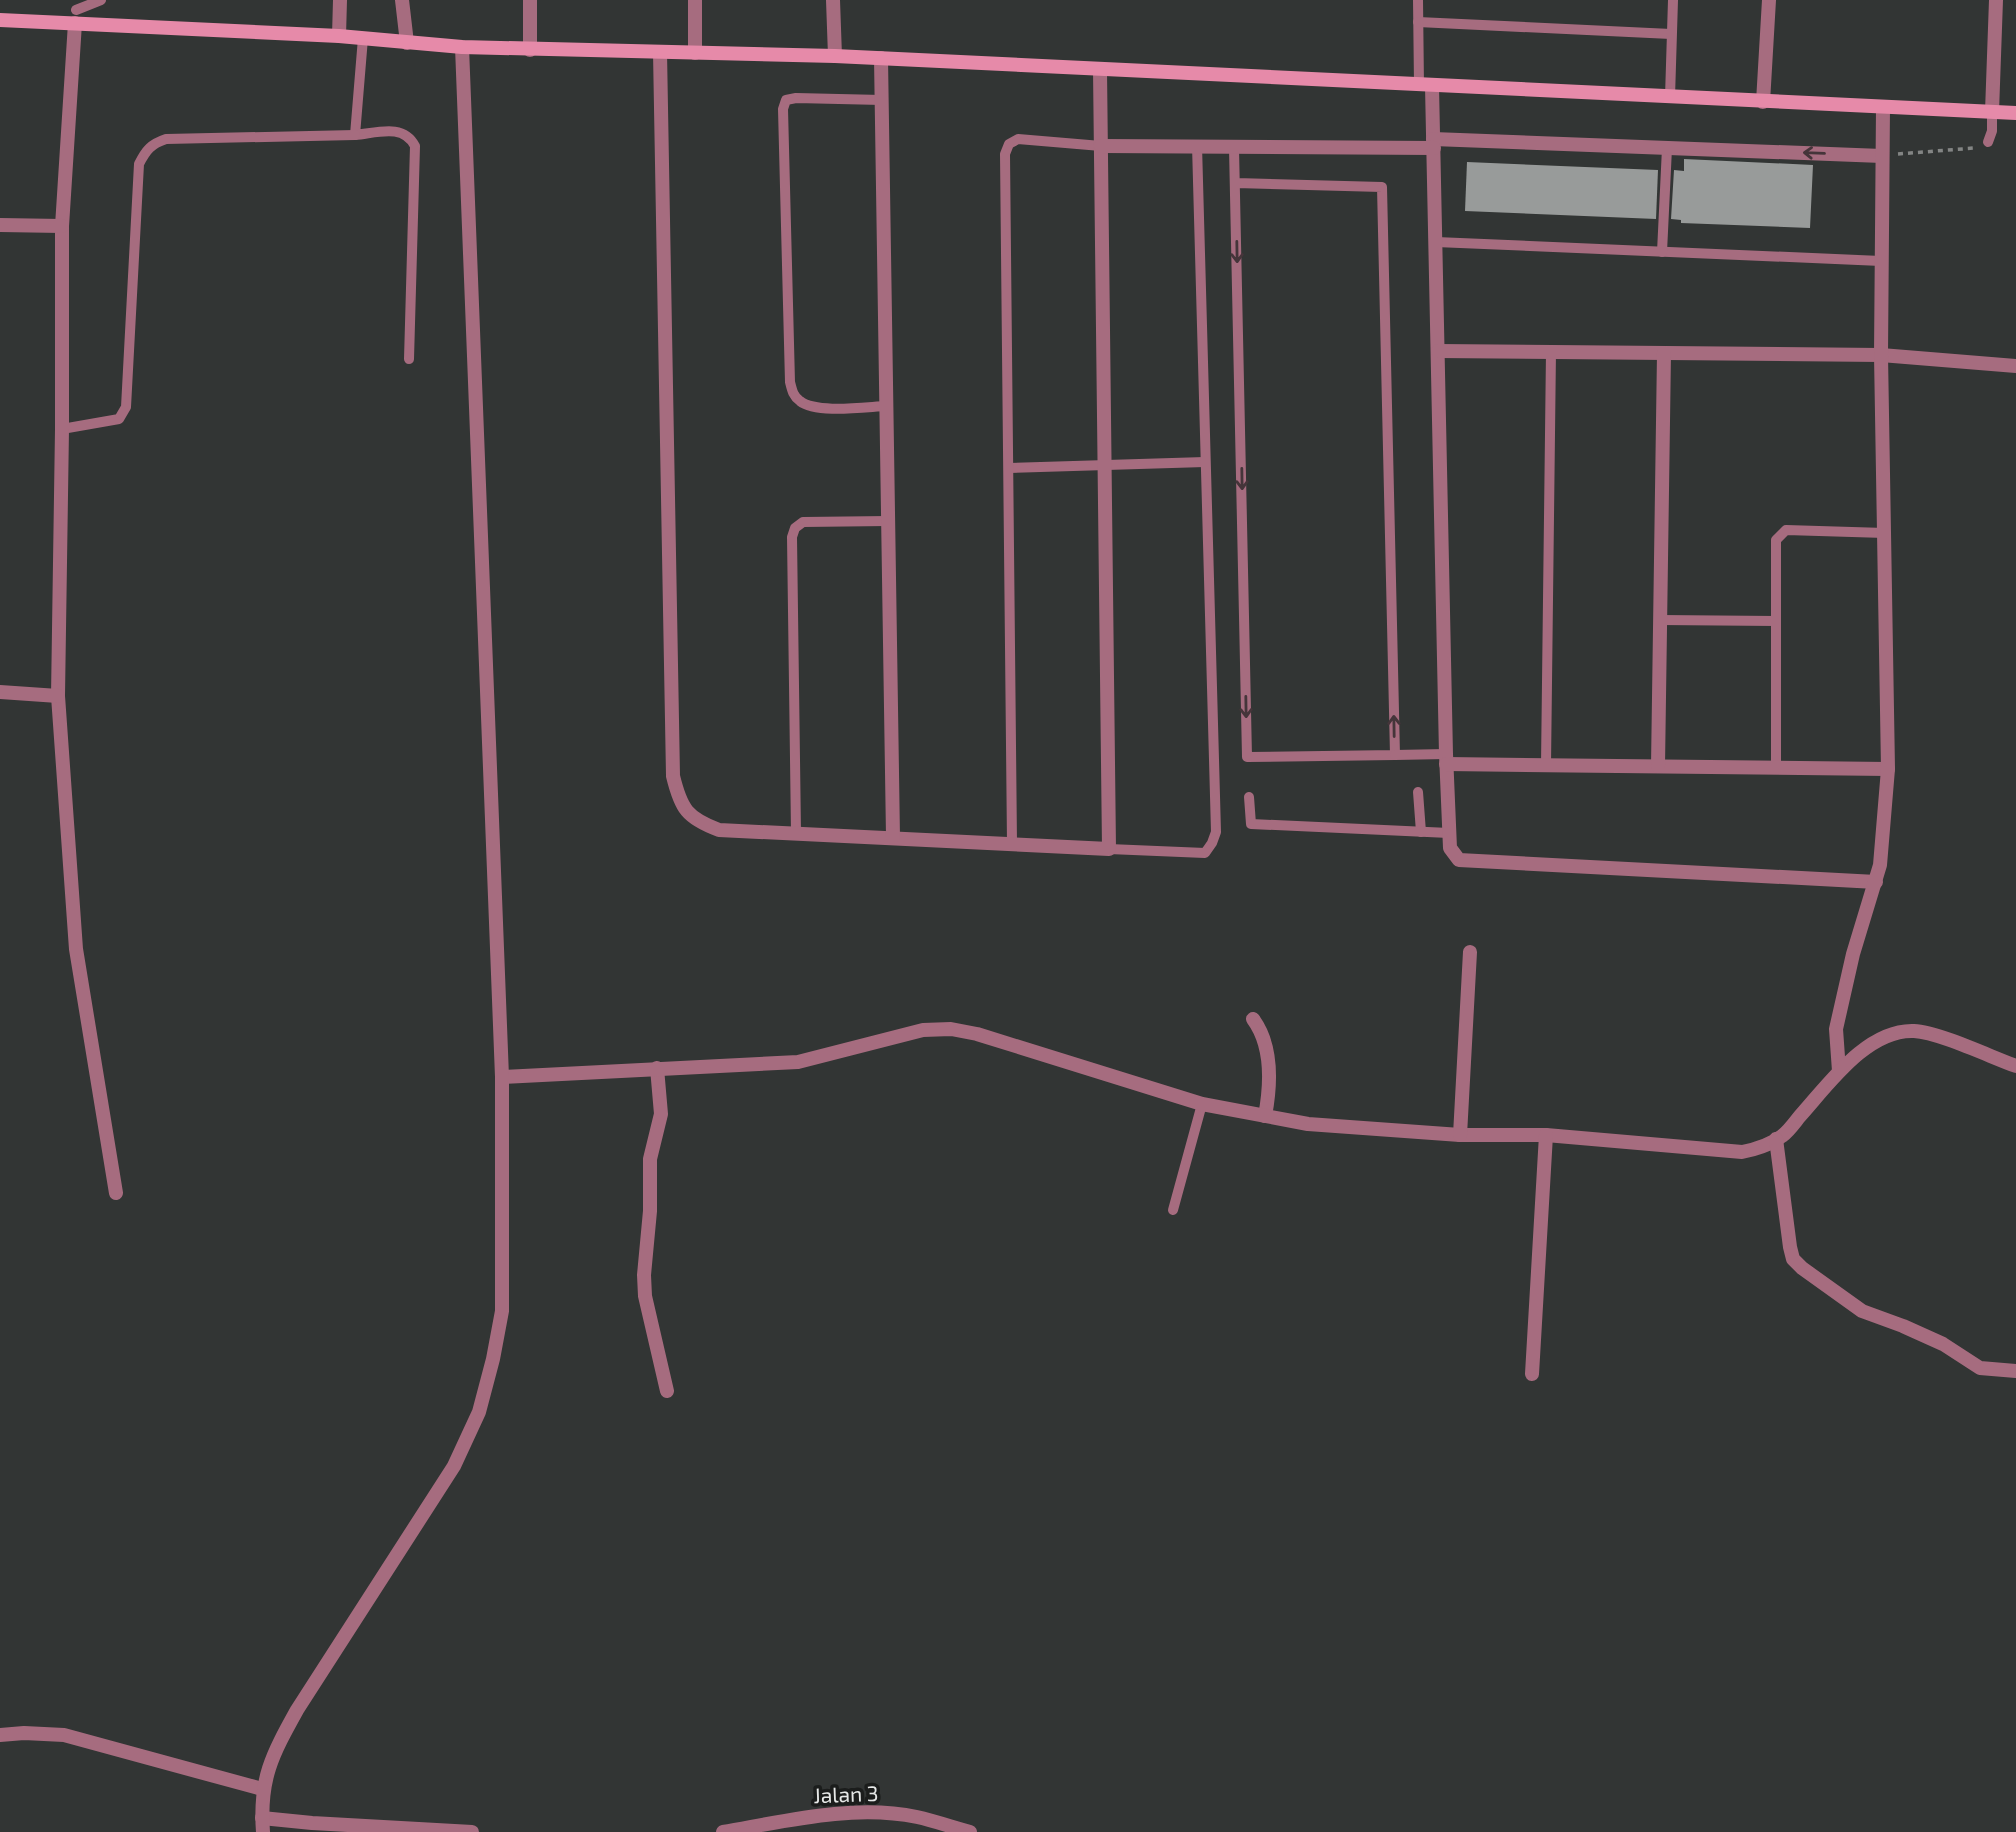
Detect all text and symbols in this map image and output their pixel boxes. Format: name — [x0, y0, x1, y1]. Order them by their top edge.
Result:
one-way arrow — [1802, 147, 1825, 160]
one-way arrow — [1231, 240, 1244, 263]
one-way arrow — [1235, 467, 1248, 490]
one-way arrow — [1239, 695, 1253, 718]
one-way arrow — [1387, 715, 1401, 738]
street label: Jalan 3 — [813, 1780, 879, 1807]

